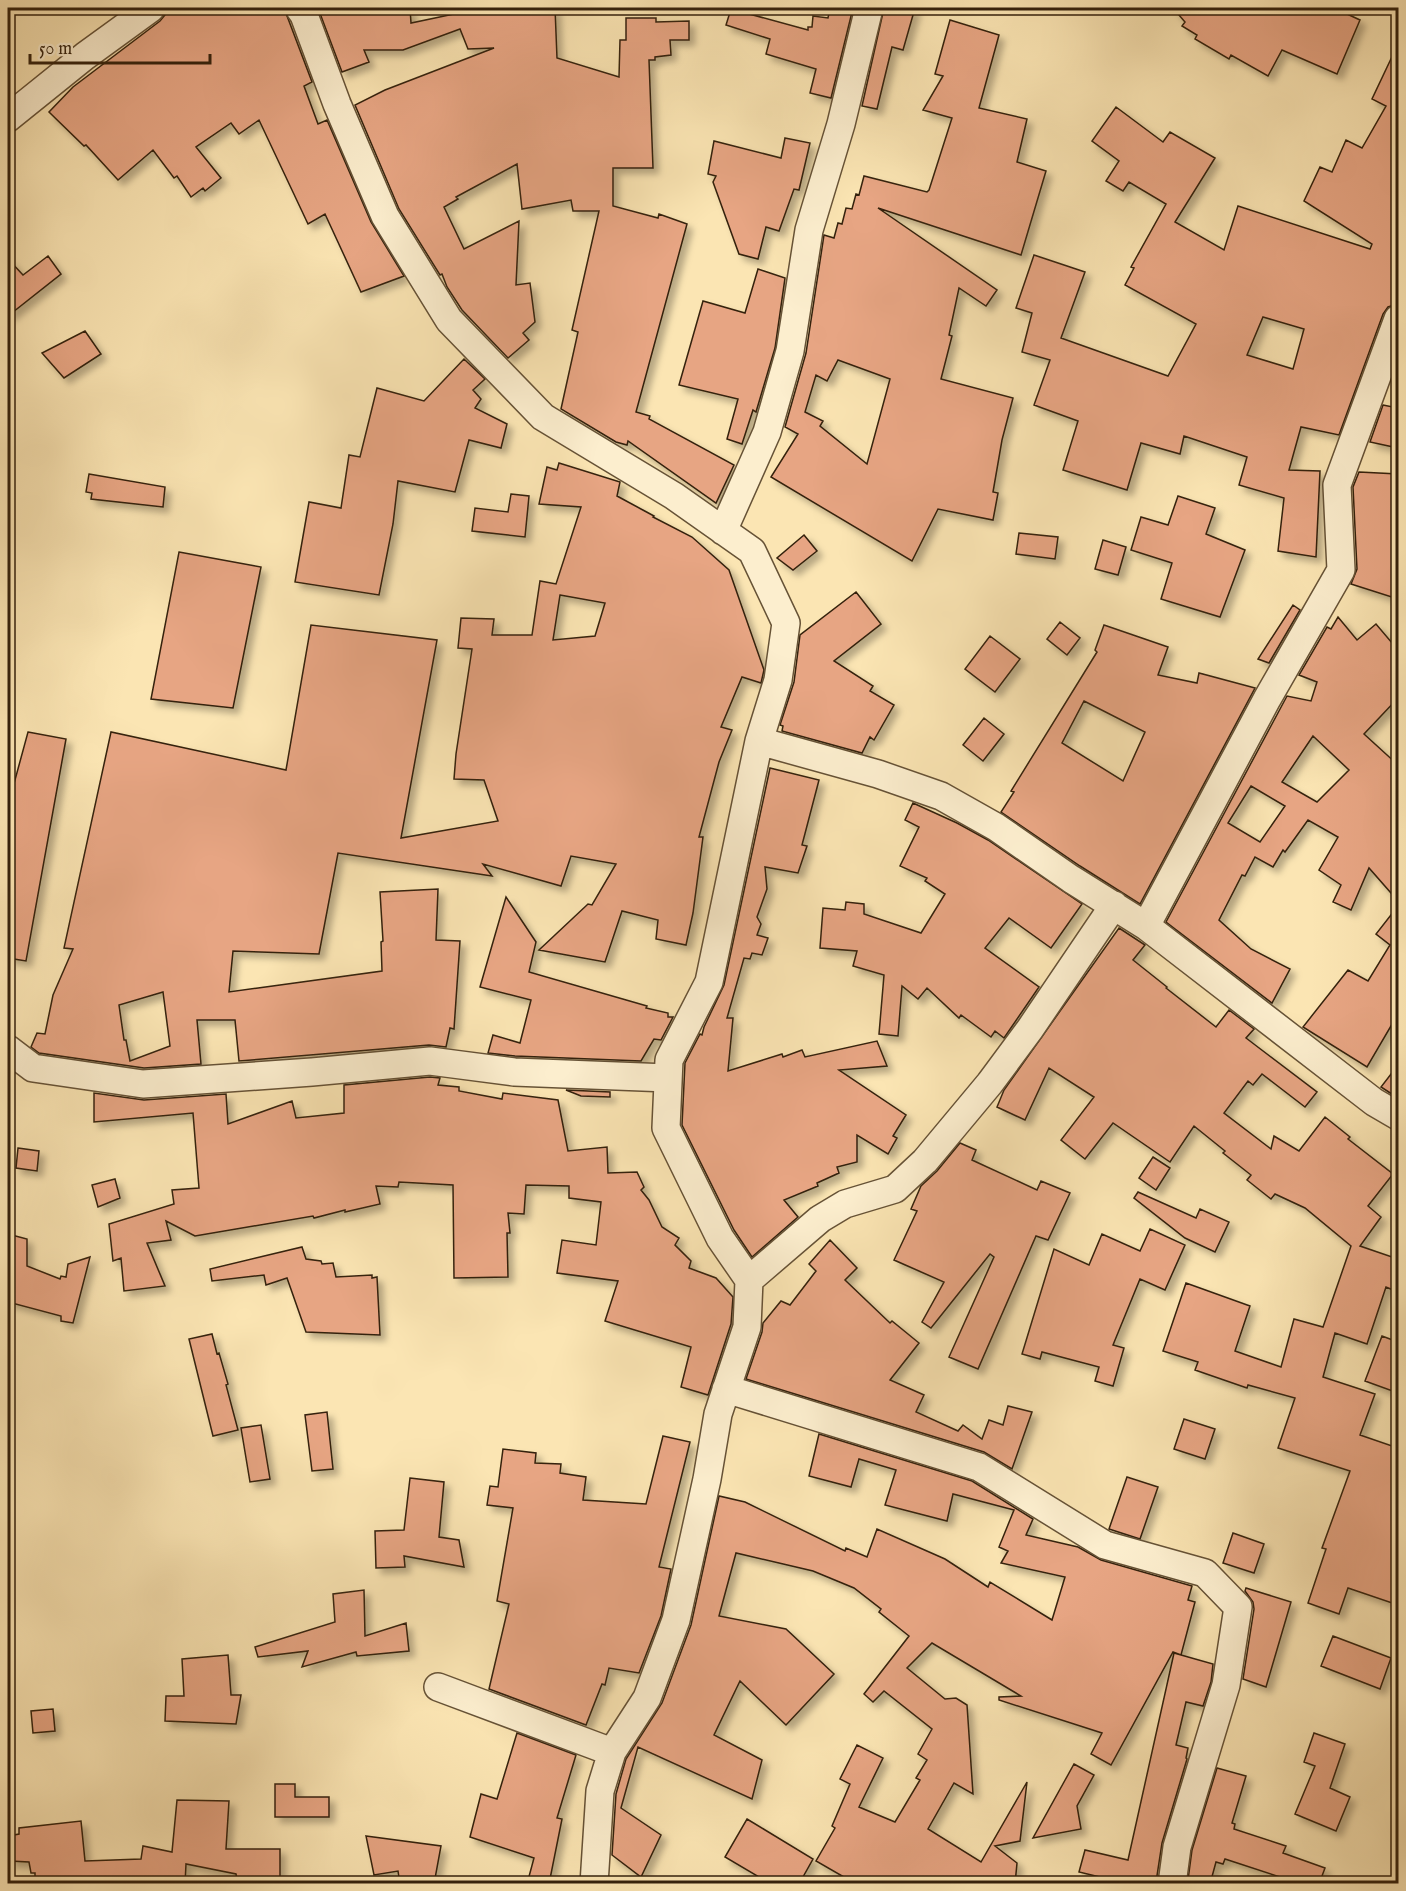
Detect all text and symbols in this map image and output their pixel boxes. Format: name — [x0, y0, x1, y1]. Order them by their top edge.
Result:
scale bar — [30, 27, 210, 65]
text: 50 m — [39, 38, 72, 61]

